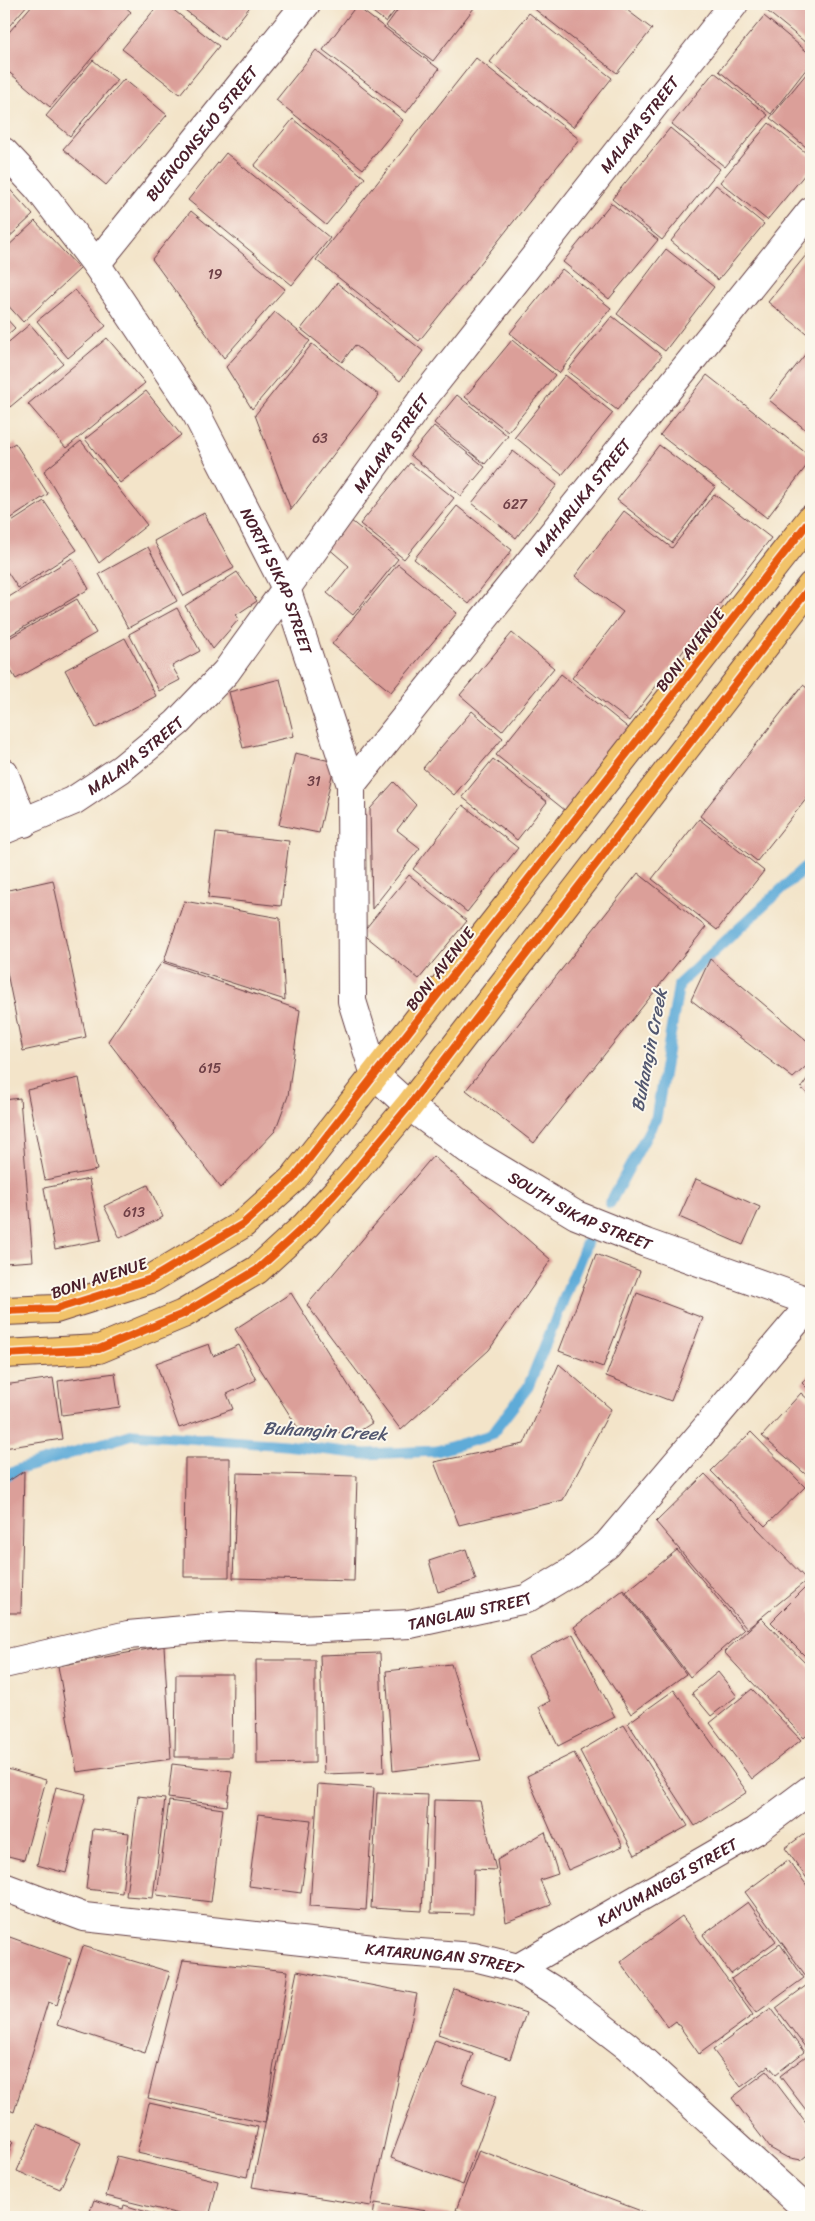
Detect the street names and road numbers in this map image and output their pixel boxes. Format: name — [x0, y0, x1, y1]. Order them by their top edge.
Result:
street label: BUENCONSEJO STREET — [138, 58, 266, 208]
street label: MALAYA STREET — [592, 69, 687, 179]
street label: MALAYA STREET — [345, 386, 437, 499]
street label: MAHARLIKA STREET — [525, 431, 639, 562]
street label: NORTH SIKAP STREET — [232, 502, 322, 659]
street label: BONI AVENUE — [648, 601, 733, 698]
street label: MALAYA STREET — [81, 708, 192, 803]
street label: BONI AVENUE — [398, 920, 483, 1017]
street label: SOUTH SIKAP STREET — [503, 1163, 657, 1259]
street label: BONI AVENUE — [47, 1248, 152, 1307]
street label: TANGLAW STREET — [405, 1583, 539, 1639]
street label: KAYUMANGGI STREET — [591, 1829, 744, 1934]
street label: KATARUNGAN STREET — [364, 1934, 530, 1983]

